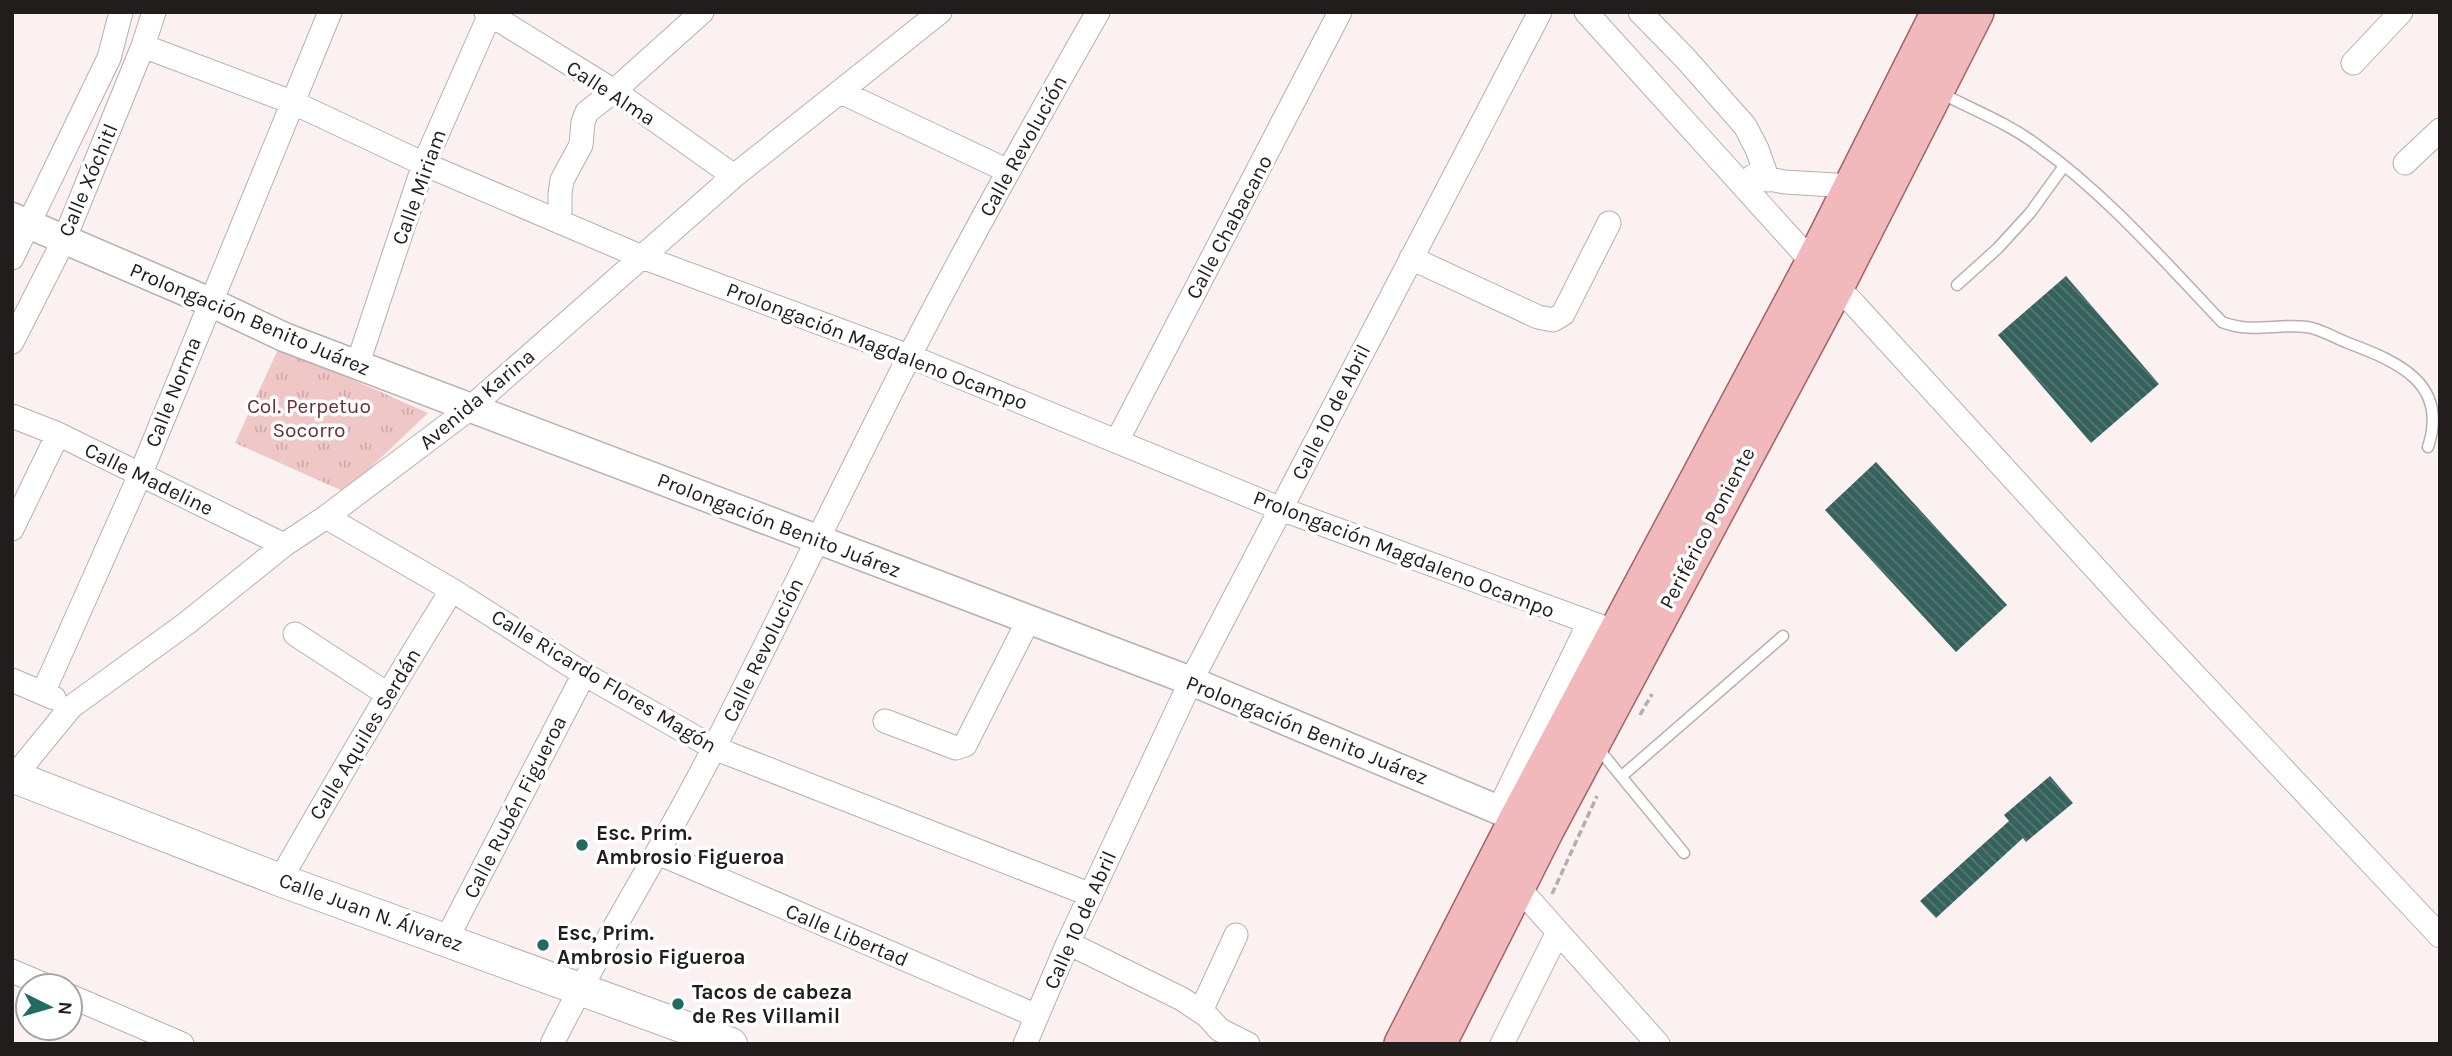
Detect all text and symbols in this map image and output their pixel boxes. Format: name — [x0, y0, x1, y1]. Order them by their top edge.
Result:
street label: Calle Alma — [562, 55, 660, 131]
street label: Calle Revolución — [974, 71, 1072, 221]
street label: Calle Xóchitl — [53, 120, 123, 240]
street label: Calle Miriam — [387, 126, 451, 248]
street label: Calle Chabacano — [1181, 151, 1277, 303]
street label: Prolongación Benito Juárez — [126, 257, 374, 381]
street label: Prolongación Magdaleno Ocampo — [723, 277, 1031, 415]
street label: Calle Norma — [140, 333, 206, 451]
street label: Calle 10 de Abril — [1287, 340, 1375, 484]
street label: Avenida Karina — [414, 344, 540, 454]
park label: Col. Perpetuo Socorro — [247, 394, 371, 442]
street label: Calle Madeline — [81, 437, 217, 521]
street label: Periférico Poniente — [1654, 443, 1760, 613]
street label: Prolongación Benito Juárez — [654, 467, 904, 583]
street label: Prolongación Magdaleno Ocampo — [1250, 485, 1558, 623]
street label: Calle Revolución — [718, 574, 808, 726]
street label: Calle Ricardo Flores Magón — [487, 604, 721, 758]
street label: Calle Aquiles Serdán — [304, 644, 426, 824]
street label: Prolongación Benito Juárez — [1183, 670, 1431, 790]
street label: Calle Rubén Figueroa — [459, 712, 571, 902]
place label: Esc. Prim. Ambrosio Figueroa — [596, 821, 785, 869]
marker: Esc. Prim. Ambrosio Figueroa — [574, 837, 590, 853]
street label: Calle 10 de Abril — [1039, 847, 1121, 993]
street label: Calle Juan N. Álvarez — [276, 868, 466, 956]
street label: Calle Libertad — [782, 898, 912, 972]
place label: Esc, Prim. Ambrosio Figueroa — [557, 921, 746, 969]
marker: Esc, Prim. Ambrosio Figueroa — [535, 937, 551, 953]
north arrow — [14, 972, 84, 1042]
place label: Tacos de cabeza de Res Villamil — [692, 980, 852, 1028]
marker: Tacos de cabeza de Res Villamil — [670, 996, 686, 1012]
text: N — [53, 1001, 76, 1016]

